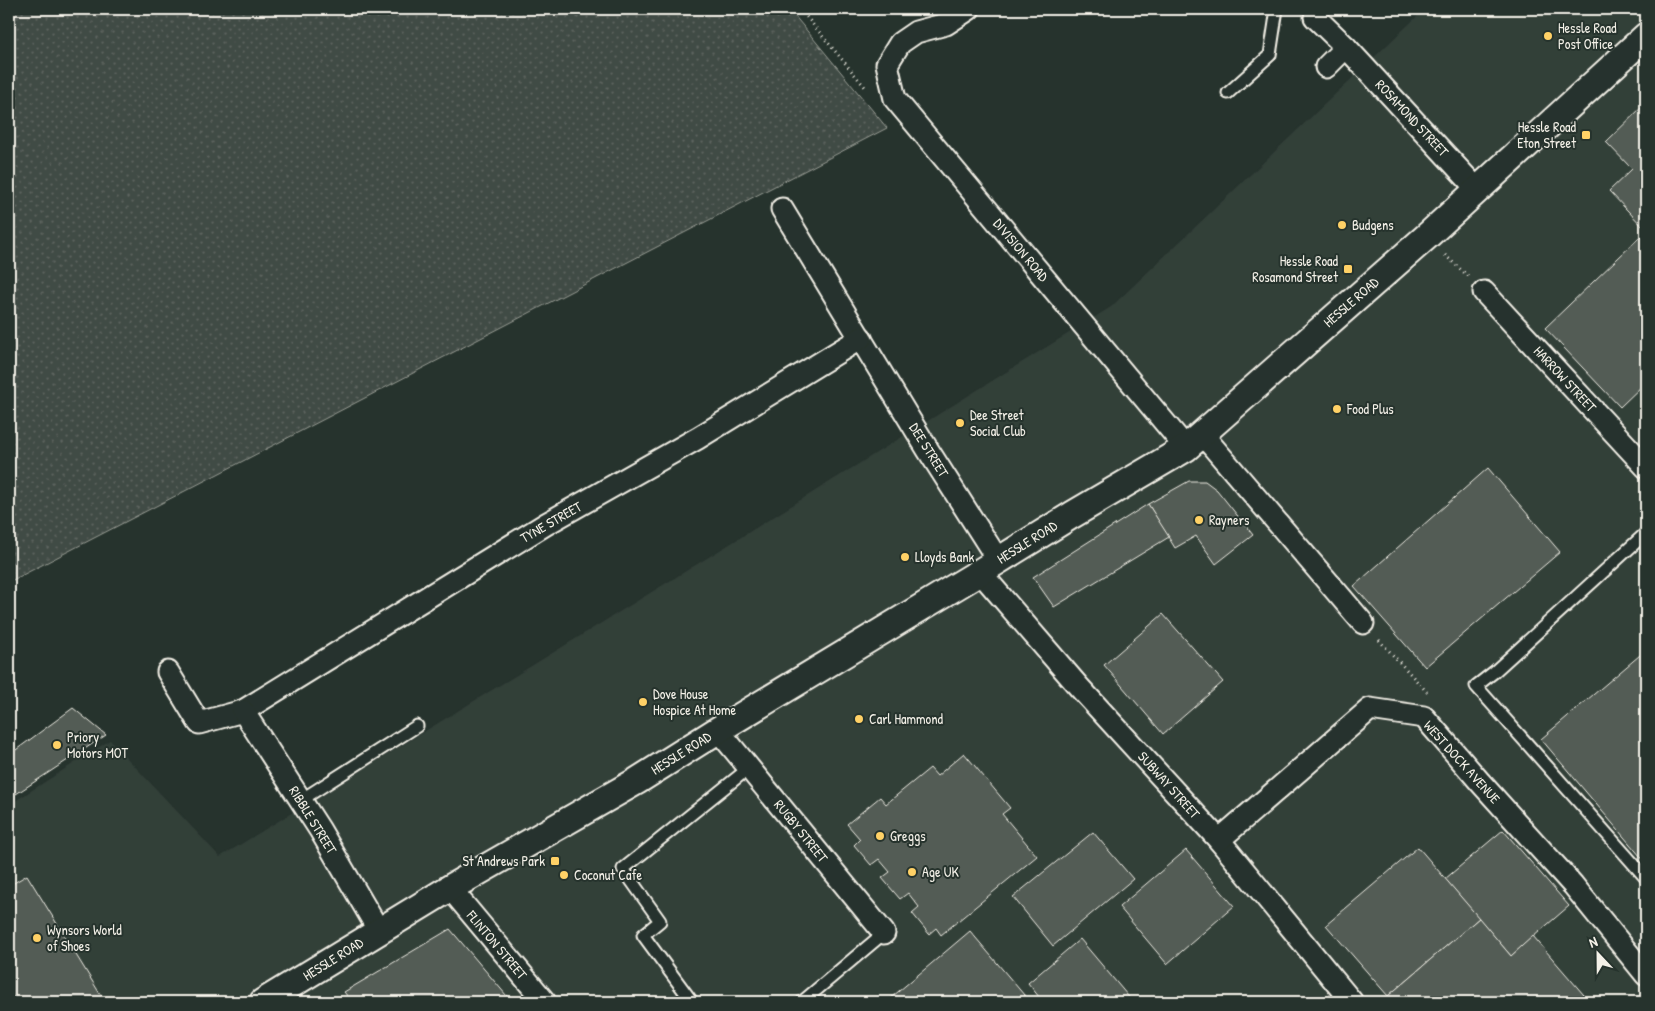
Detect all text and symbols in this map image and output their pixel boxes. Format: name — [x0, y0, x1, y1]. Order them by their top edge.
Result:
place label: Hessle Road Post Office — [1558, 18, 1617, 53]
marker: Hessle Road Post Office — [1542, 30, 1554, 42]
street label: ROSAMOND STREET — [1372, 75, 1453, 161]
place label: Hessle Road Eton Street — [1517, 117, 1577, 152]
marker: Hessle Road Eton Street — [1580, 129, 1592, 141]
street label: DIVISION ROAD — [989, 214, 1054, 286]
place label: Budgens — [1352, 215, 1394, 235]
marker: Budgens — [1336, 219, 1348, 231]
place label: Hessle Road Rosamond Street — [1252, 251, 1339, 286]
marker: Hessle Road Rosamond Street — [1342, 263, 1354, 275]
street label: HESSLE ROAD — [1319, 272, 1383, 331]
street label: HARROW STREET — [1530, 341, 1601, 416]
place label: Food Plus — [1346, 399, 1394, 418]
marker: Food Plus — [1331, 403, 1343, 415]
place label: Dee Street Social Club — [970, 405, 1026, 440]
marker: Dee Street Social Club — [954, 417, 966, 429]
street label: DEE STREET — [905, 419, 954, 481]
street label: TYNE STREET — [517, 496, 585, 547]
place label: Rayners — [1209, 510, 1249, 530]
marker: Rayners — [1193, 514, 1205, 526]
street label: HESSLE ROAD — [993, 515, 1061, 568]
place label: Lloyds Bank — [915, 547, 974, 567]
marker: Lloyds Bank — [899, 551, 911, 563]
place label: Dove House Hospice At Home — [653, 684, 737, 720]
marker: Dove House Hospice At Home — [637, 696, 649, 708]
place label: Carl Hammond — [869, 709, 944, 728]
marker: Carl Hammond — [853, 713, 865, 725]
street label: WEST DOCK AVENUE — [1420, 716, 1505, 807]
street label: HESSLE ROAD — [647, 726, 715, 779]
place label: Priory Motors MOT — [67, 727, 129, 762]
marker: Priory Motors MOT — [51, 739, 63, 751]
street label: SUBWAY STREET — [1134, 747, 1205, 823]
street label: RIBBLE STREET — [285, 782, 342, 858]
street label: RUGBY STREET — [770, 795, 833, 866]
place label: Greggs — [890, 826, 926, 846]
marker: Greggs — [874, 830, 886, 842]
place label: St Andrews Park — [462, 851, 545, 870]
marker: St Andrews Park — [549, 855, 561, 867]
place label: Age UK — [922, 862, 960, 882]
place label: Coconut Cafe — [574, 865, 643, 884]
marker: Age UK — [906, 866, 918, 878]
marker: Coconut Cafe — [558, 869, 570, 881]
street label: FLINTON STREET — [462, 905, 532, 983]
place label: Wynsors World of Shoes — [47, 920, 122, 955]
north arrow — [1572, 928, 1622, 978]
text: N — [1586, 931, 1600, 952]
marker: Wynsors World of Shoes — [31, 932, 43, 944]
street label: HESSLE ROAD — [299, 932, 367, 985]

